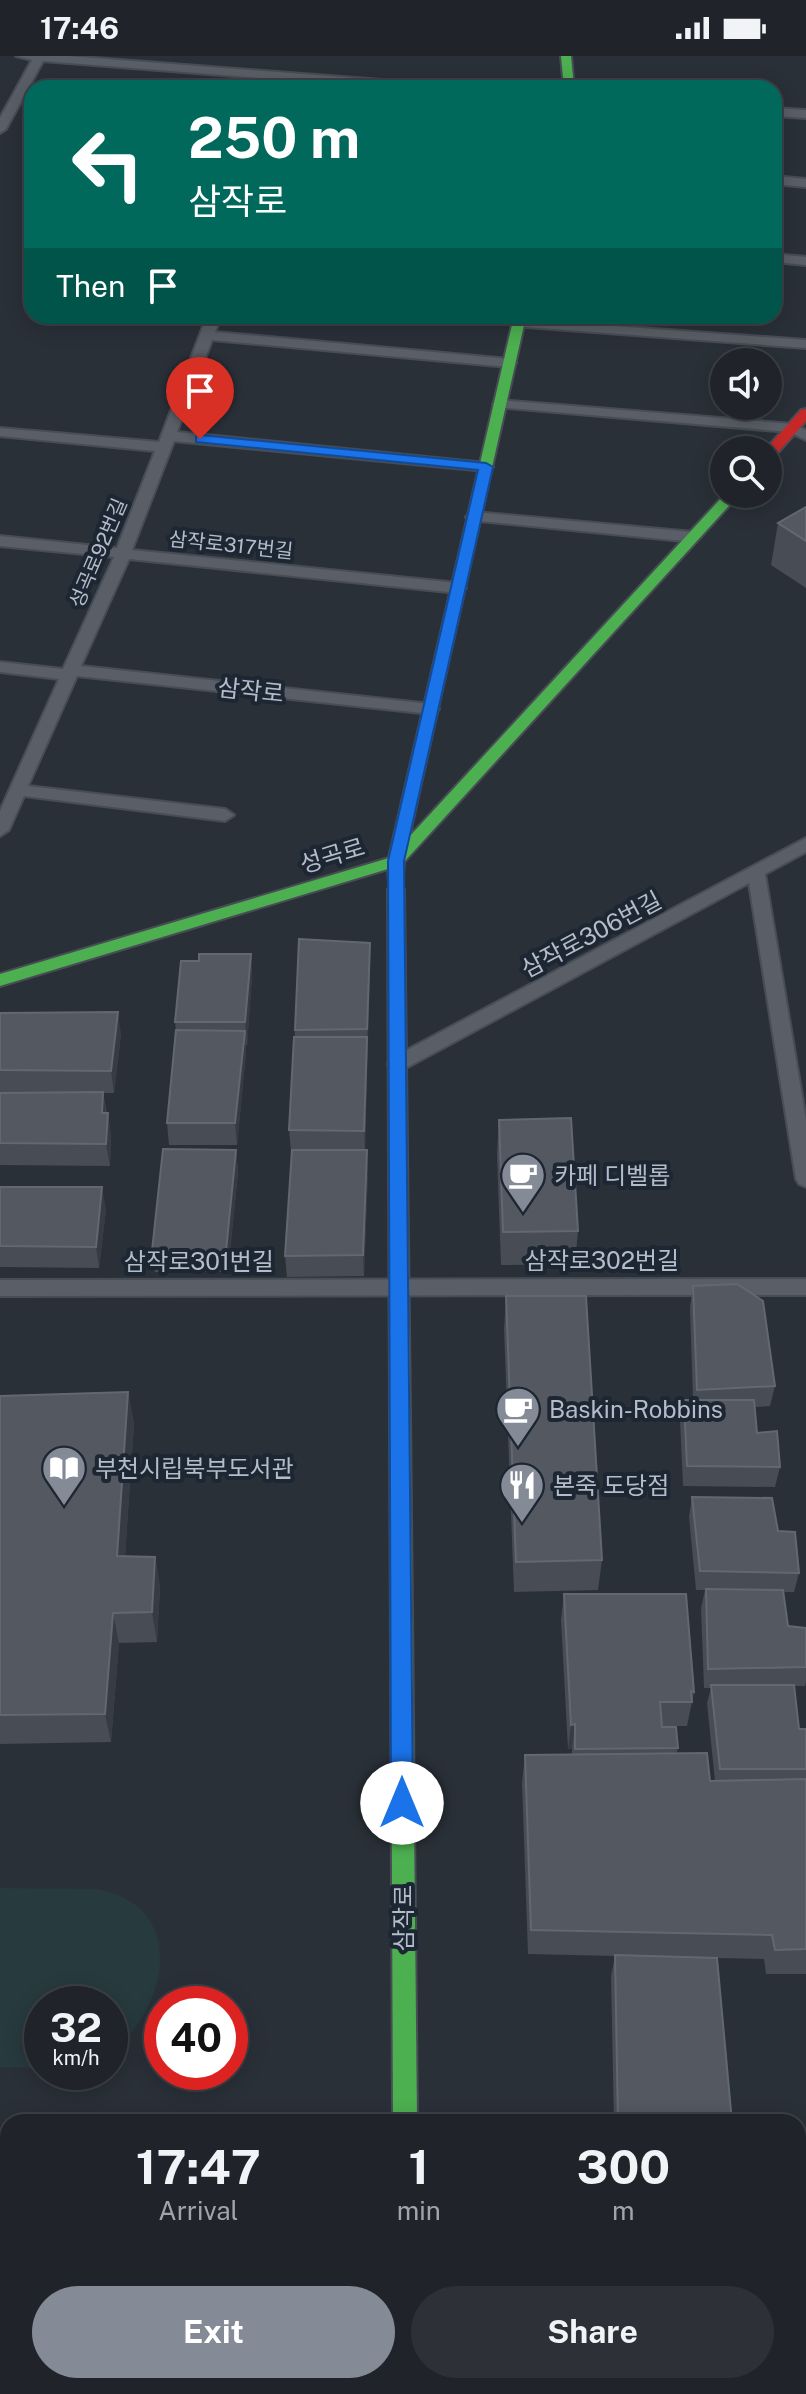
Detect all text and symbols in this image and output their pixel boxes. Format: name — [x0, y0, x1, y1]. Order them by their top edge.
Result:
text: 17:46 — [40, 10, 119, 46]
text: 250 m — [188, 105, 360, 171]
icon: left — [56, 112, 160, 216]
text: 삼작로 — [188, 180, 287, 222]
icon: arrive — [141, 264, 185, 308]
text: Then — [56, 268, 125, 304]
map controls — [710, 348, 782, 508]
button: sound — [710, 348, 782, 420]
pin — [166, 357, 234, 439]
icon: arrive — [178, 369, 222, 413]
button: search — [710, 436, 782, 508]
street label: 성곡로92번길 — [64, 495, 132, 611]
street label: 삼작로317번길 — [168, 527, 294, 563]
street label: 삼작로 — [217, 673, 285, 707]
street label: 성곡로 — [296, 832, 368, 878]
street label: 삼작로306번길 — [516, 885, 666, 983]
cafe icon: 카페 디벨롭 — [499, 1151, 547, 1214]
place label: 카페 디벨롭 — [554, 1161, 670, 1189]
street label: 삼작로302번길 — [525, 1246, 679, 1274]
street label: 삼작로301번길 — [124, 1247, 274, 1275]
cafe icon: Baskin-Robbins — [494, 1385, 542, 1448]
place label: Baskin-Robbins — [549, 1395, 723, 1423]
library icon: 부천시립북부도서관 — [40, 1444, 88, 1507]
place label: 부천시립북부도서관 — [95, 1454, 294, 1482]
restaurant icon: 본죽 도당점 — [498, 1461, 546, 1524]
place label: 본죽 도당점 — [553, 1471, 669, 1499]
position arrow — [360, 1761, 444, 1845]
street label: 삼작로 — [389, 1885, 417, 1951]
speed limit sign: 40 — [144, 1986, 248, 2090]
text: 32 — [50, 2004, 102, 2051]
text: km/h — [52, 2046, 100, 2070]
text: 17:47 — [136, 2138, 261, 2195]
text: 1 — [408, 2138, 429, 2195]
text: 300 — [577, 2138, 670, 2195]
text: Arrival — [158, 2195, 238, 2226]
text: min — [397, 2195, 441, 2226]
text: m — [612, 2195, 635, 2226]
button: Exit — [32, 2286, 395, 2378]
button: Share — [411, 2286, 774, 2378]

